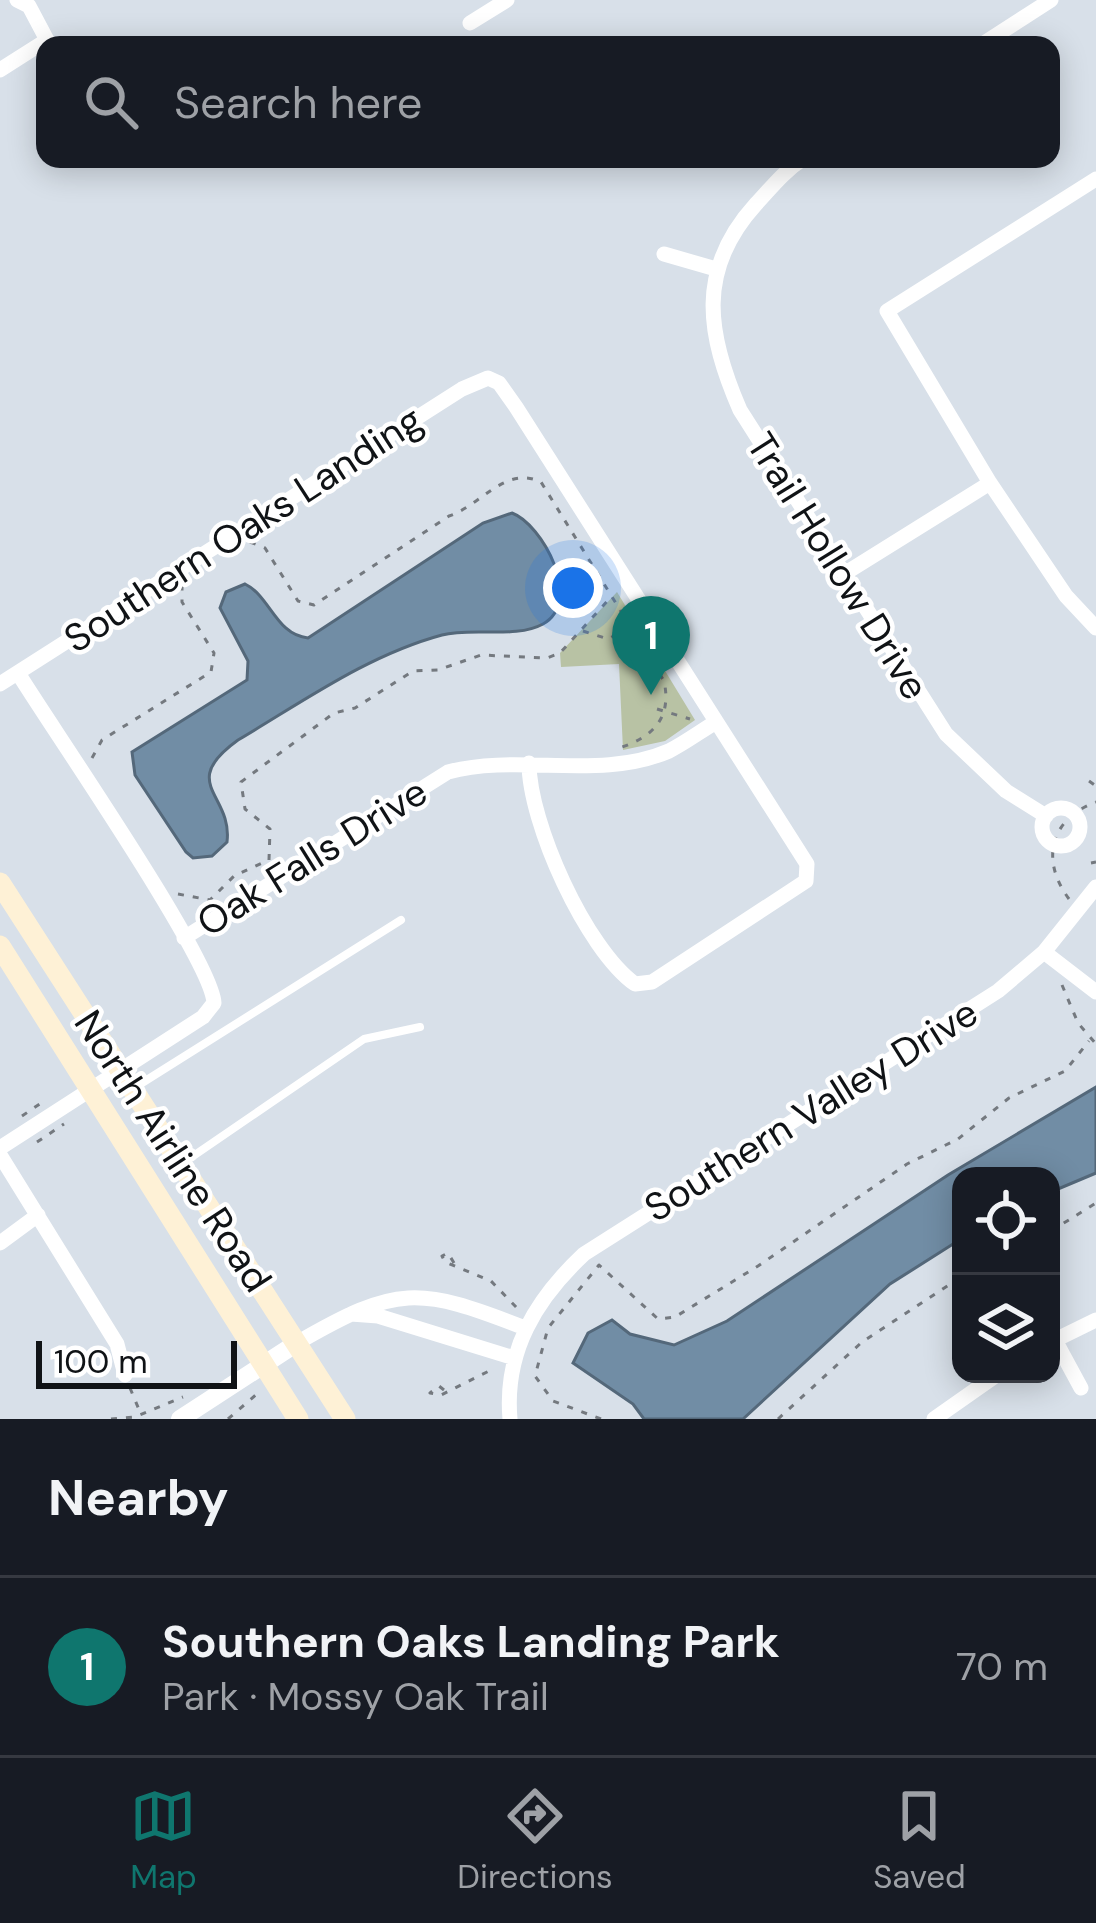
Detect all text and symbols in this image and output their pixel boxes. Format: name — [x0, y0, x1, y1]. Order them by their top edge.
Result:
search box — [36, 36, 1060, 168]
icon: search — [78, 69, 144, 135]
text: Search here — [174, 73, 422, 132]
street label: Southern Oaks Landing — [54, 394, 432, 664]
street label: Trail Hollow Drive — [735, 423, 941, 709]
your location — [543, 558, 603, 618]
pin: 1 — [612, 596, 690, 695]
street label: Oak Falls Drive — [187, 766, 437, 948]
street label: Southern Valley Drive — [635, 987, 987, 1233]
street label: North Airline Road — [63, 1000, 283, 1302]
map controls — [952, 1167, 1060, 1383]
button: locate — [952, 1167, 1060, 1275]
button: layers — [952, 1275, 1060, 1383]
scale bar — [36, 1335, 237, 1388]
text: 100 m — [54, 1340, 148, 1383]
text: Nearby — [48, 1464, 229, 1531]
text: Southern Oaks Landing Park — [162, 1612, 780, 1671]
text: 1 — [80, 1641, 94, 1692]
text: 70 m — [956, 1641, 1048, 1692]
text: Park · Mossy Oak Trail — [162, 1671, 549, 1722]
tab: Map — [130, 1783, 197, 1898]
tab: Directions — [457, 1783, 613, 1898]
tab: Saved — [873, 1783, 966, 1898]

